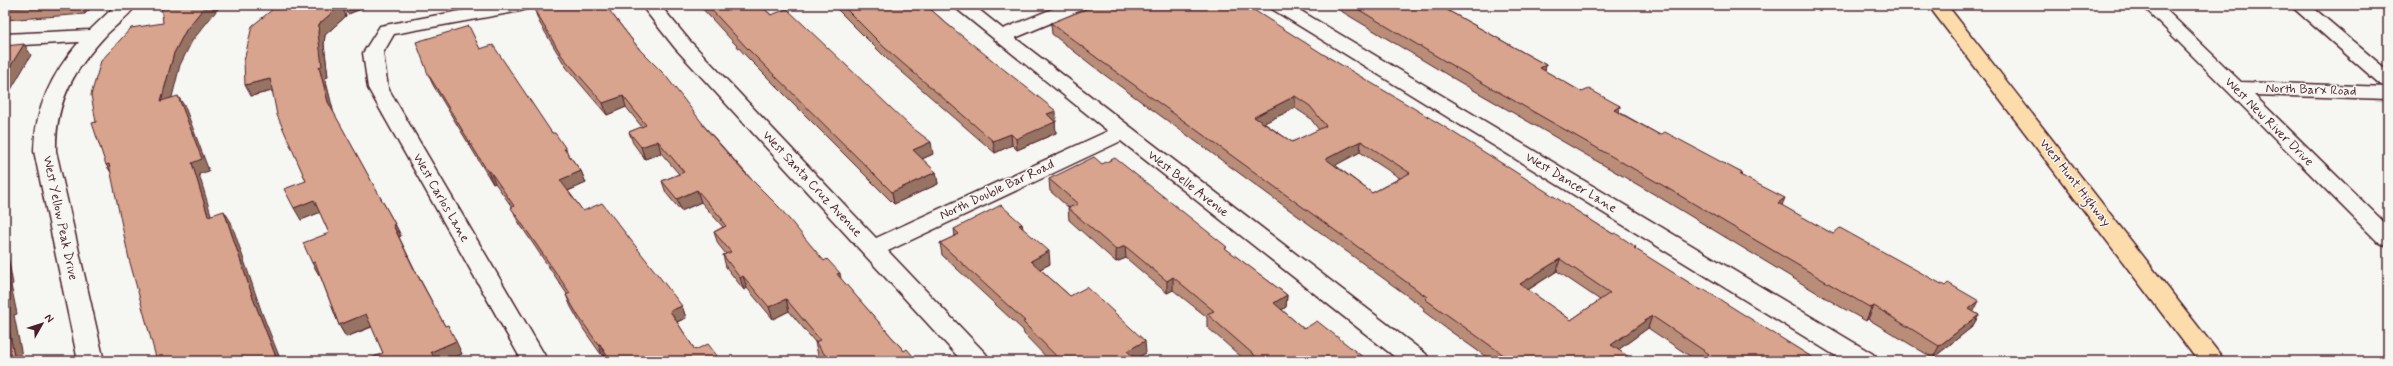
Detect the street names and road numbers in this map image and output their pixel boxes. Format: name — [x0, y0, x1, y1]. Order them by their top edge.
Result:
street label: West New River Drive — [2221, 74, 2317, 170]
street label: North Barx Road — [2265, 80, 2357, 100]
street label: West Santa Cruz Avenue — [758, 127, 866, 241]
street label: West Hunt Highway — [2034, 136, 2115, 232]
street label: West Belle Avenue — [1144, 147, 1232, 221]
street label: West Dancer Lane — [1522, 149, 1620, 217]
street label: West Carlos Lane — [409, 151, 473, 245]
street label: West Yellow Peak Drive — [39, 154, 82, 282]
street label: North Double Bar Road — [937, 156, 1057, 224]

